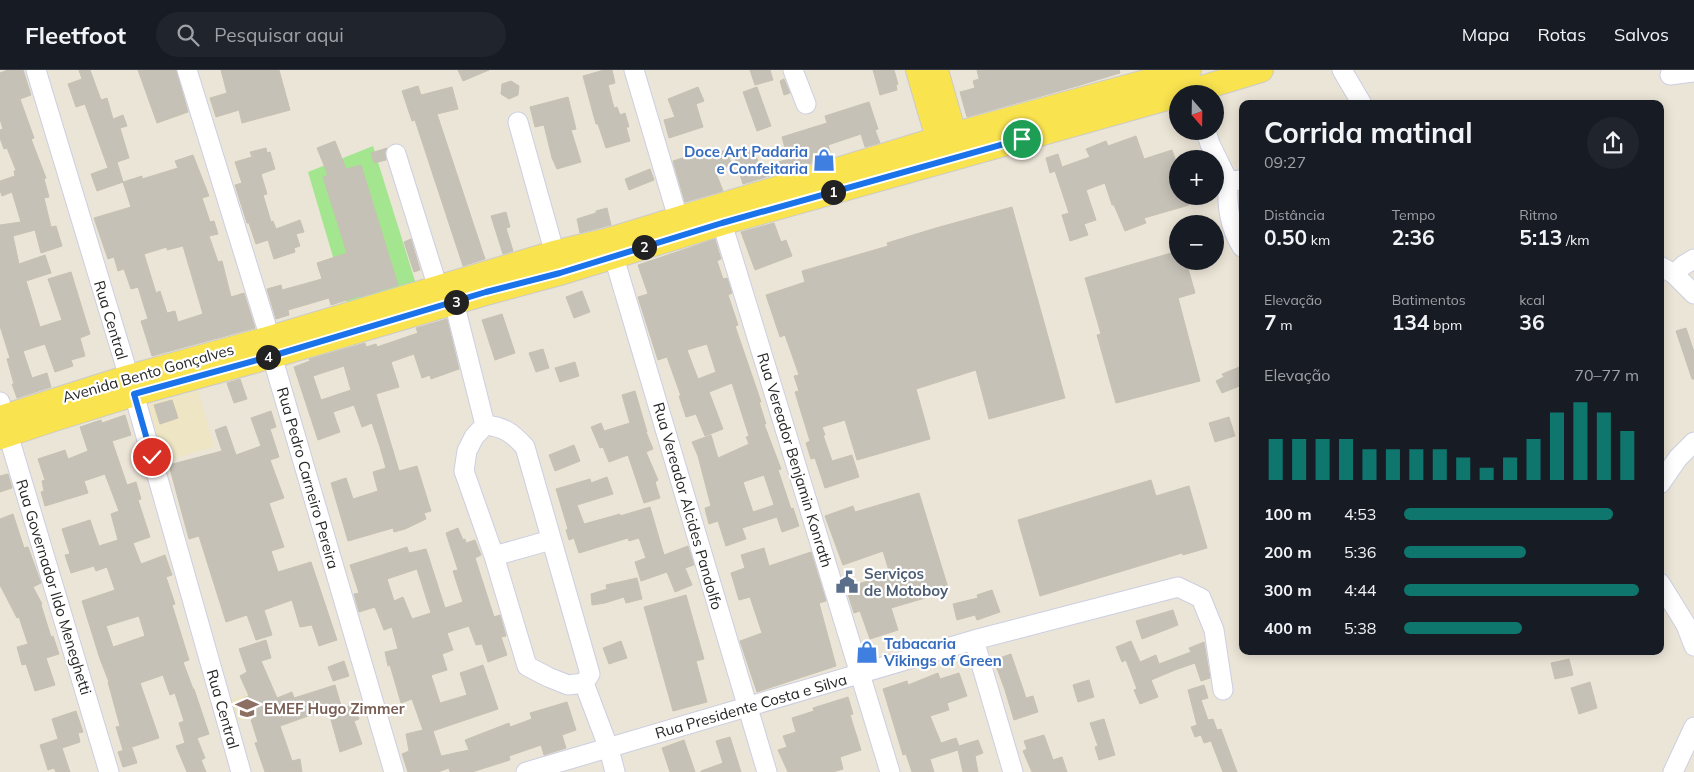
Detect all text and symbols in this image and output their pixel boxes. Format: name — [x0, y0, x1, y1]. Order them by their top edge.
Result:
search box — [156, 12, 506, 57]
text: Fleetfoot — [25, 20, 126, 50]
icon: search — [174, 21, 202, 49]
text: Pesquisar aqui — [214, 23, 344, 47]
text: Mapa — [1462, 23, 1510, 46]
text: Rotas — [1538, 23, 1586, 46]
text: Salvos — [1614, 23, 1669, 46]
north arrow — [1169, 85, 1224, 140]
map controls — [1169, 85, 1224, 270]
text: Corrida matinal — [1264, 115, 1473, 150]
button: share — [1587, 117, 1639, 169]
pin — [1001, 118, 1043, 160]
icon: arrive — [1008, 125, 1036, 153]
place label: Doce Art Padaria e Confeitaria — [684, 142, 808, 178]
shop icon: Doce Art Padaria e Confeitaria — [811, 147, 837, 173]
button: + — [1169, 150, 1224, 205]
text: 09:27 — [1264, 152, 1306, 172]
pin: 1 — [820, 180, 846, 204]
text: 1 — [829, 183, 838, 201]
text: Distância — [1264, 206, 1325, 224]
text: Tempo — [1392, 206, 1435, 224]
text: Ritmo — [1519, 206, 1558, 224]
button: − — [1169, 215, 1224, 270]
text: 0.50 — [1264, 224, 1307, 250]
text: 2:36 — [1392, 224, 1435, 250]
text: 5:13 — [1519, 224, 1562, 250]
text: km — [1307, 231, 1330, 249]
text: /km — [1562, 231, 1589, 249]
pin: 2 — [632, 234, 656, 260]
text: 2 — [640, 238, 649, 256]
street label: Rua Central — [90, 278, 132, 362]
pin: 3 — [444, 290, 468, 314]
text: Elevação — [1264, 291, 1322, 309]
text: Batimentos — [1392, 291, 1466, 309]
text: kcal — [1519, 291, 1545, 309]
text: 3 — [452, 293, 461, 311]
text: 7 — [1264, 309, 1277, 335]
text: 134 — [1392, 309, 1429, 335]
text: 36 — [1519, 309, 1545, 335]
text: m — [1277, 316, 1293, 334]
text: bpm — [1429, 316, 1462, 334]
street label: Avenida Bento Gonçalves — [60, 339, 236, 407]
pin: 4 — [256, 344, 280, 370]
text: 4 — [264, 348, 273, 366]
street label: Rua Vereador Benjamin Konrath — [753, 350, 837, 570]
text: Elevação — [1264, 365, 1330, 385]
text: 70–77 m — [1574, 365, 1639, 385]
street label: Rua Pedro Carneiro Pereira — [273, 385, 343, 571]
street label: Rua Vereador Alcides Pandolfo — [649, 400, 727, 612]
pin — [131, 436, 173, 478]
icon: check — [138, 443, 166, 471]
street label: Rua Governador Ildo Meneghetti — [12, 477, 96, 697]
text: 100 m — [1264, 504, 1312, 524]
text: 4:53 — [1344, 504, 1376, 524]
text: 200 m — [1264, 542, 1312, 562]
text: 5:36 — [1344, 542, 1376, 562]
place label: Serviços de Motoboy — [864, 564, 949, 600]
public building icon: Serviços de Motoboy — [834, 569, 860, 595]
text: 300 m — [1264, 580, 1312, 600]
text: 4:44 — [1344, 580, 1376, 600]
text: 400 m — [1264, 618, 1312, 638]
text: 5:38 — [1344, 618, 1376, 638]
place label: Tabacaria Vikings of Green — [883, 634, 1002, 670]
shop icon: Tabacaria Vikings of Green — [854, 639, 880, 665]
street label: Rua Central — [203, 667, 243, 751]
street label: Rua Presidente Costa e Silva — [653, 670, 849, 742]
school or university icon: EMEF Hugo Zimmer — [234, 695, 260, 721]
place label: EMEF Hugo Zimmer — [264, 699, 405, 718]

